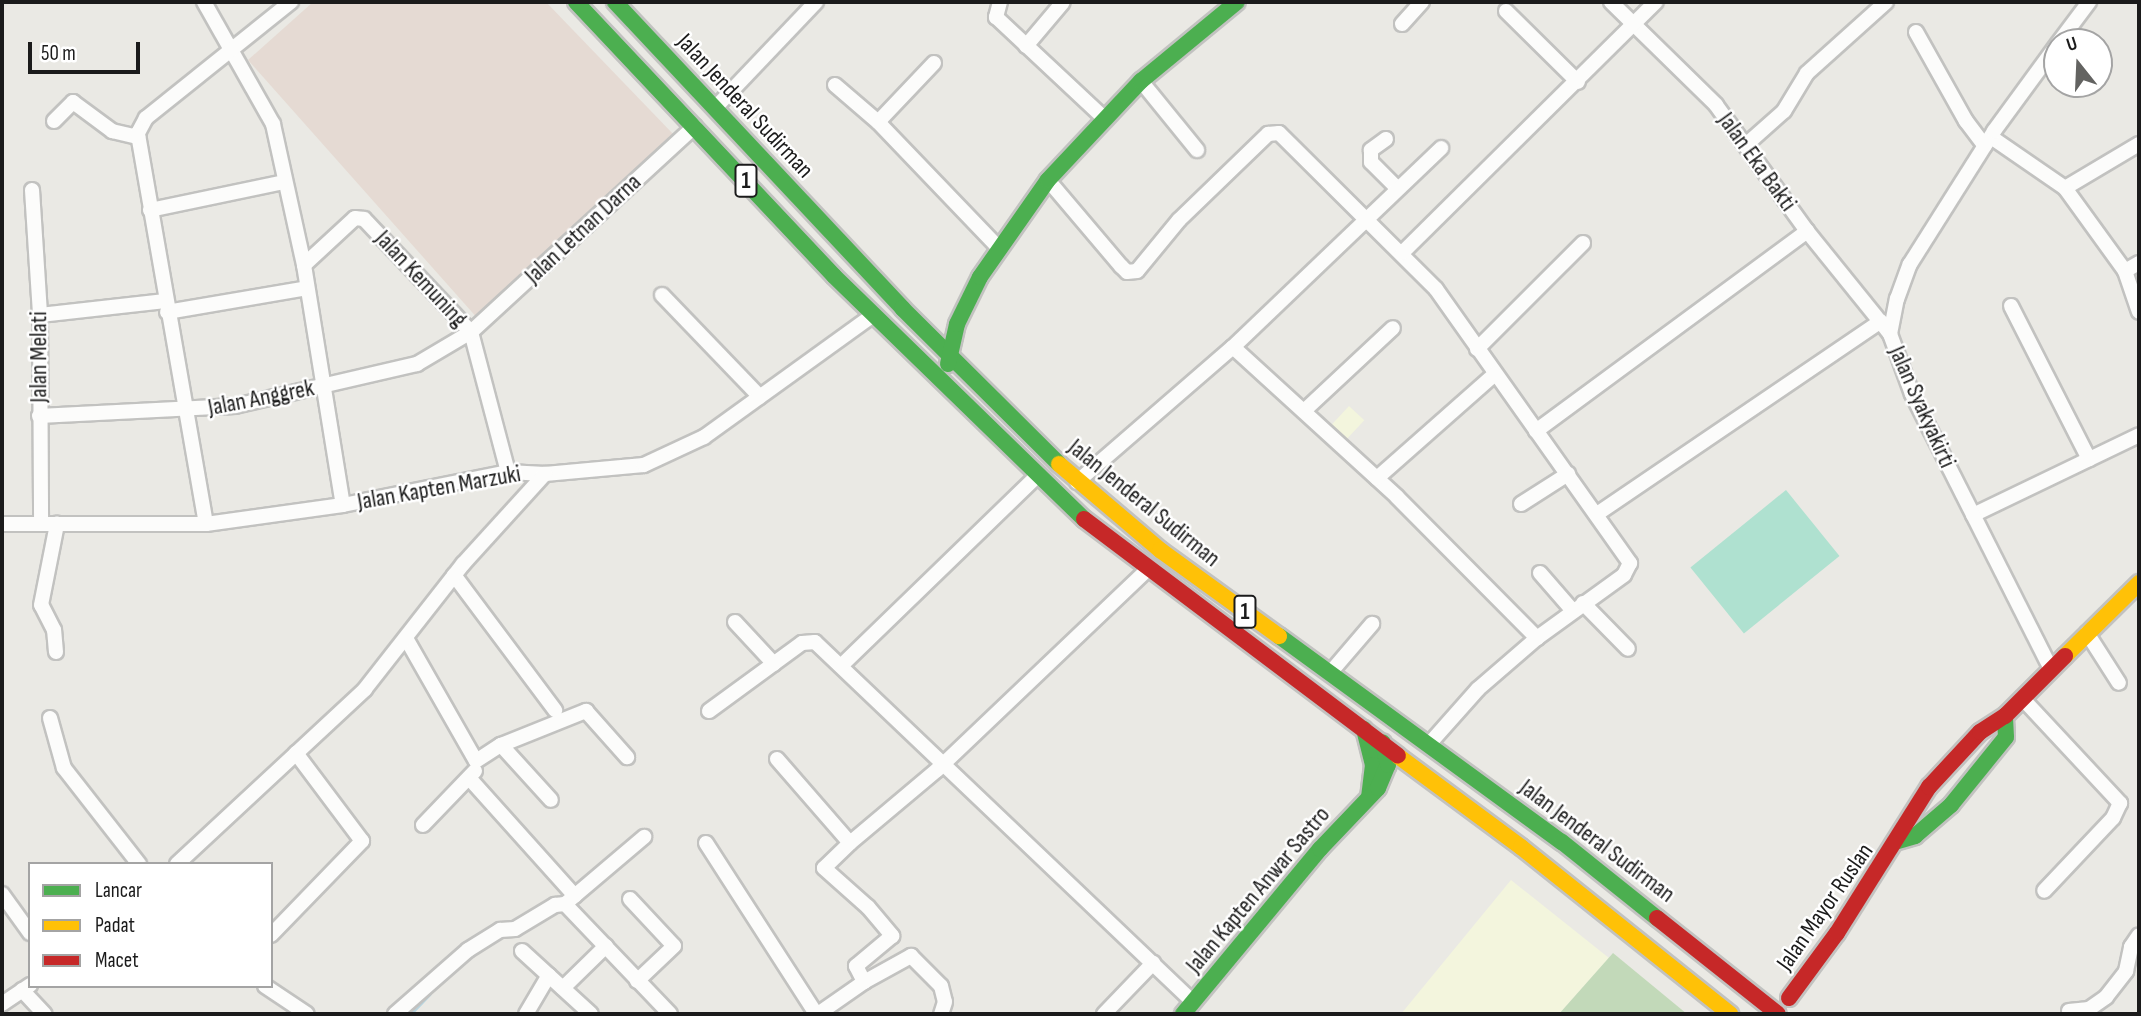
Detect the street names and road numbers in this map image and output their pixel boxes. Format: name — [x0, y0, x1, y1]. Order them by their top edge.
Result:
street label: Jalan Jenderal Sudirman — [671, 28, 819, 184]
street label: Jalan Eka Bakti — [1712, 107, 1802, 217]
road number: 1 — [734, 162, 758, 200]
street label: Jalan Letnan Darna — [519, 168, 647, 290]
street label: Jalan Kemuning — [369, 225, 473, 333]
street label: Jalan Melati — [25, 311, 53, 403]
street label: Jalan Syakyakirti — [1882, 342, 1962, 472]
street label: Jalan Anggrek — [206, 374, 316, 422]
street label: Jalan Jenderal Sudirman — [1062, 433, 1226, 573]
street label: Jalan Kapten Marzuki — [355, 459, 523, 517]
road number: 1 — [1233, 592, 1257, 632]
street label: Jalan Jenderal Sudirman — [1514, 773, 1680, 909]
street label: Jalan Kapten Anwar Sastro — [1180, 801, 1336, 979]
street label: Jalan Mayor Ruslan — [1771, 838, 1879, 976]

